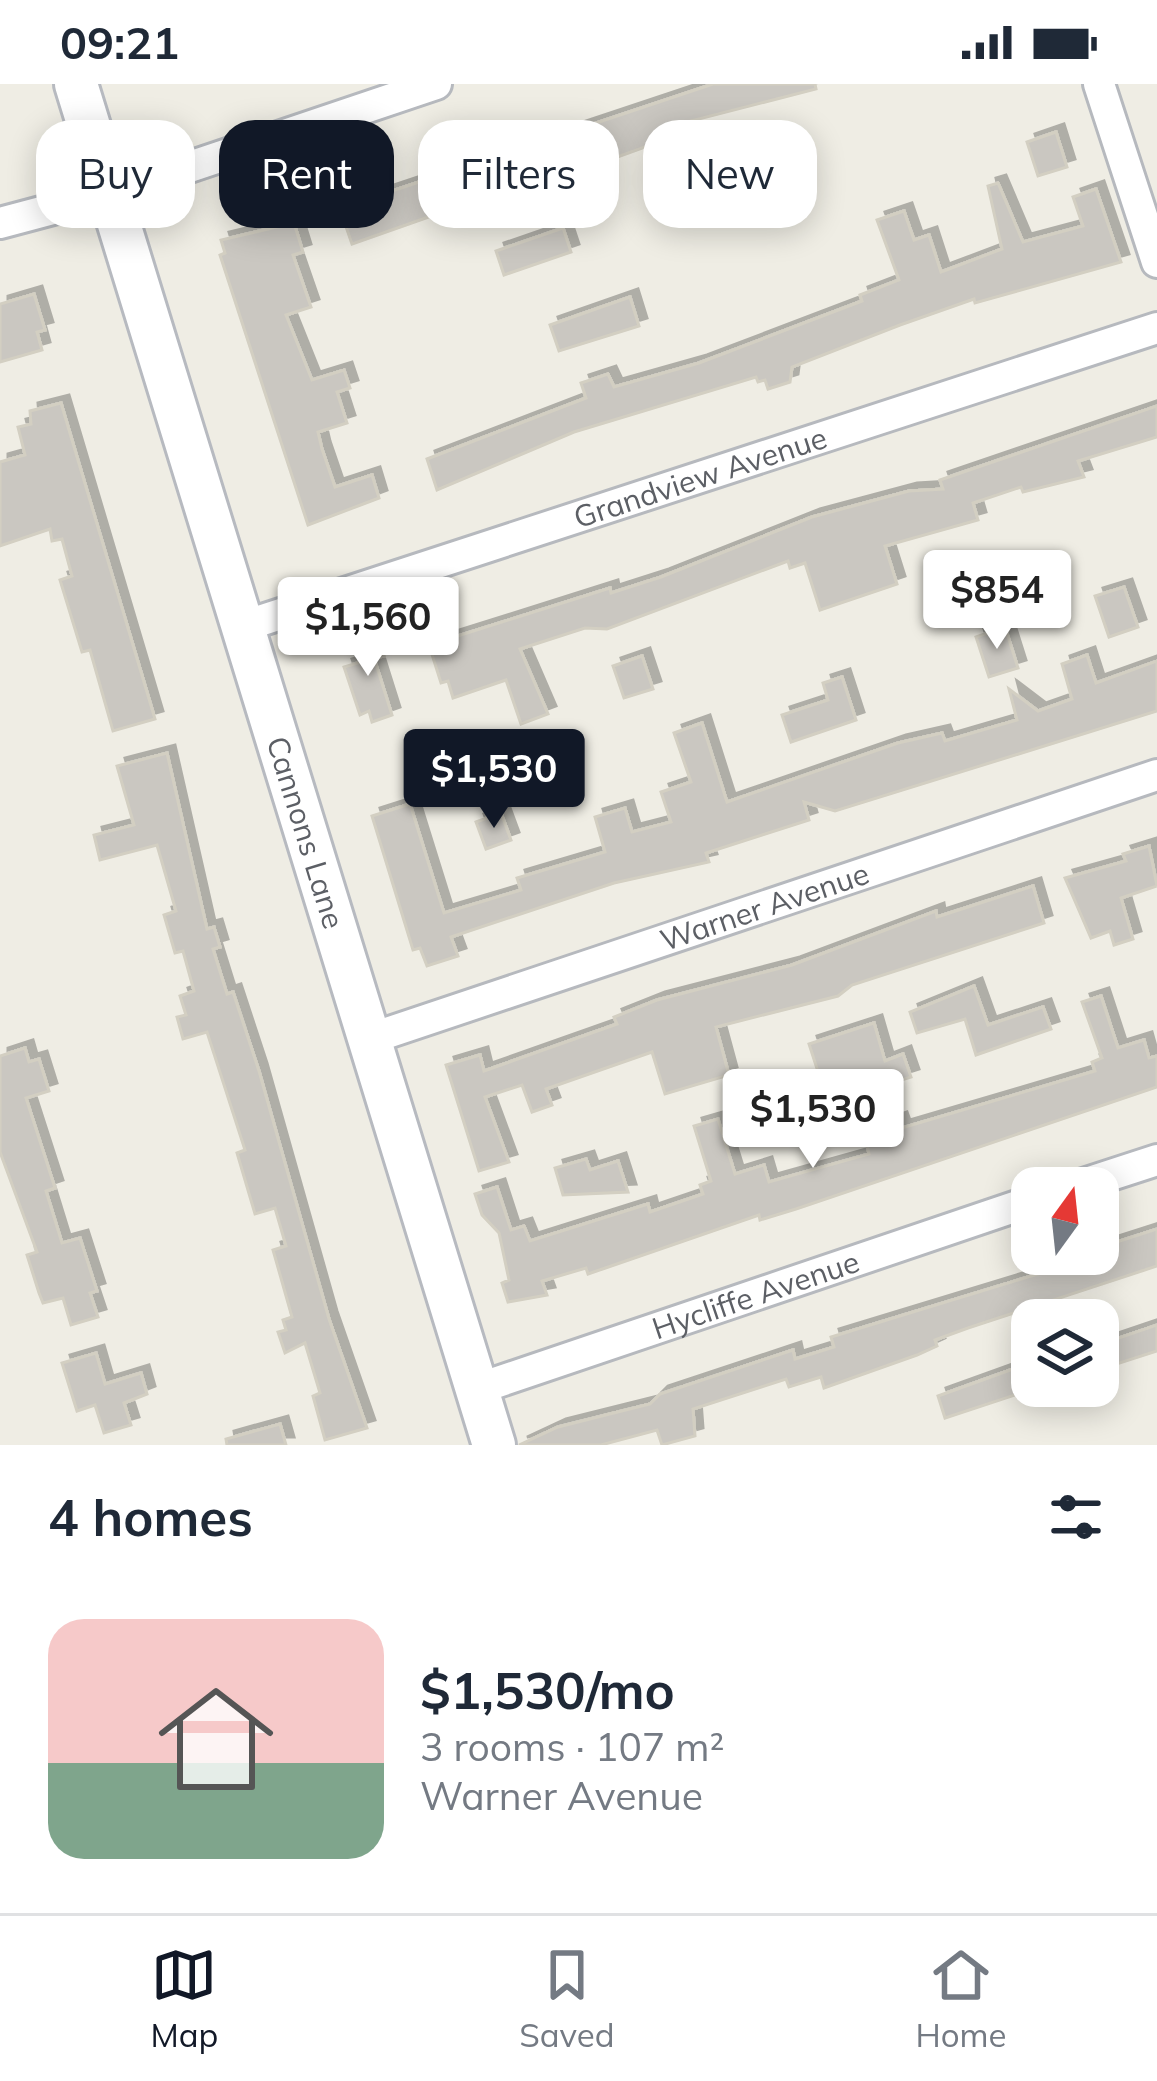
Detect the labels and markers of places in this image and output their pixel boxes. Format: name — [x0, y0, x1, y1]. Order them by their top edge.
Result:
pin: $854 — [926, 550, 1068, 652]
pin: $1,560 — [270, 577, 466, 679]
pin: $1,530 — [396, 729, 592, 831]
pin: $1,530 — [715, 1069, 911, 1171]

